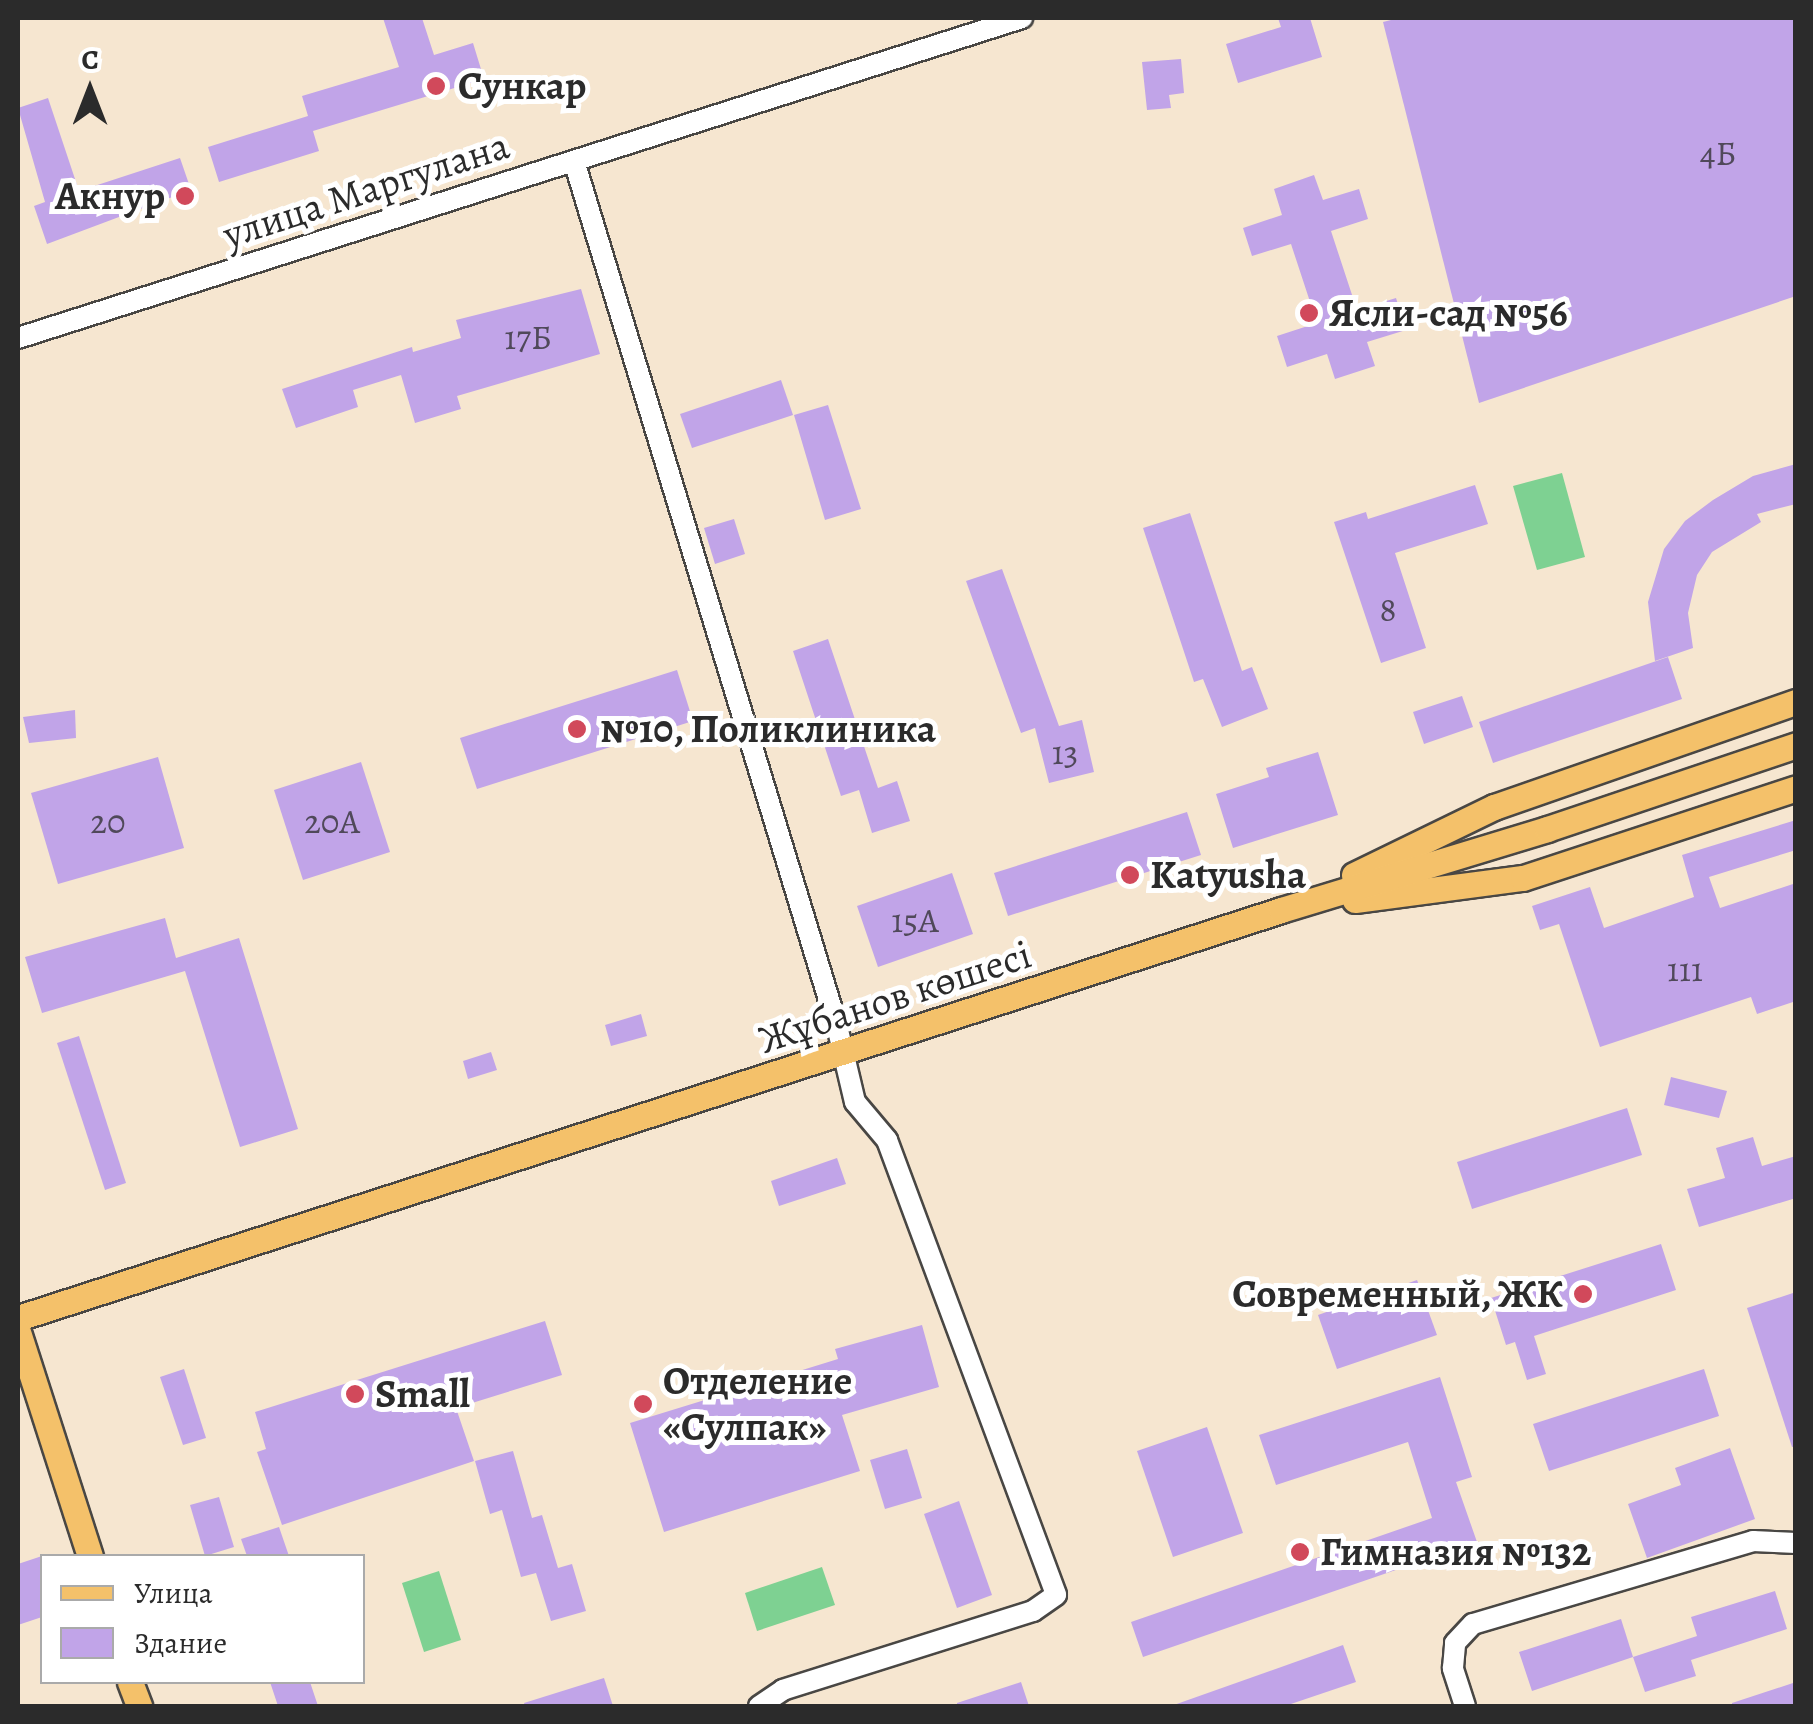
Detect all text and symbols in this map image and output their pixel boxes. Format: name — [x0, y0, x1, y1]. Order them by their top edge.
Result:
north arrow — [40, 40, 140, 140]
text: С — [81, 41, 99, 79]
place label: Сункар — [458, 62, 586, 110]
marker: Сункар — [423, 73, 449, 99]
street label: улица Маргулана — [217, 121, 515, 259]
house number: 4Б — [1700, 132, 1736, 174]
place label: Акнур — [55, 172, 165, 220]
marker: Акнур — [174, 185, 196, 207]
place label: Ясли-сад №56 — [1329, 289, 1568, 337]
marker: Ясли-сад №56 — [1298, 302, 1320, 324]
house number: 17Б — [504, 316, 552, 358]
house number: 8 — [1380, 588, 1396, 630]
place label: №10, Поликлиника — [600, 705, 937, 753]
marker: №10, Поликлиника — [564, 716, 590, 742]
house number: 13 — [1052, 731, 1078, 773]
house number: 20 — [90, 800, 126, 842]
house number: 20А — [304, 800, 360, 842]
place label: Katyusha — [1150, 851, 1306, 899]
marker: Katyusha — [1119, 864, 1141, 886]
house number: 15А — [891, 899, 939, 941]
street label: Жұбанов көшесі — [753, 930, 1037, 1064]
house number: 111 — [1667, 948, 1703, 990]
place label: Современный, ЖК — [1232, 1270, 1563, 1318]
marker: Современный, ЖК — [1572, 1283, 1594, 1305]
place label: Отделение «Сулпак» — [663, 1357, 852, 1451]
place label: Small — [375, 1370, 470, 1418]
marker: Small — [344, 1383, 366, 1405]
marker: Отделение «Сулпак» — [632, 1393, 654, 1415]
place label: Гимназия №132 — [1320, 1528, 1591, 1576]
marker: Гимназия №132 — [1289, 1541, 1311, 1563]
legend — [40, 1554, 365, 1684]
text: Улица — [134, 1573, 213, 1613]
text: Здание — [134, 1623, 227, 1663]

